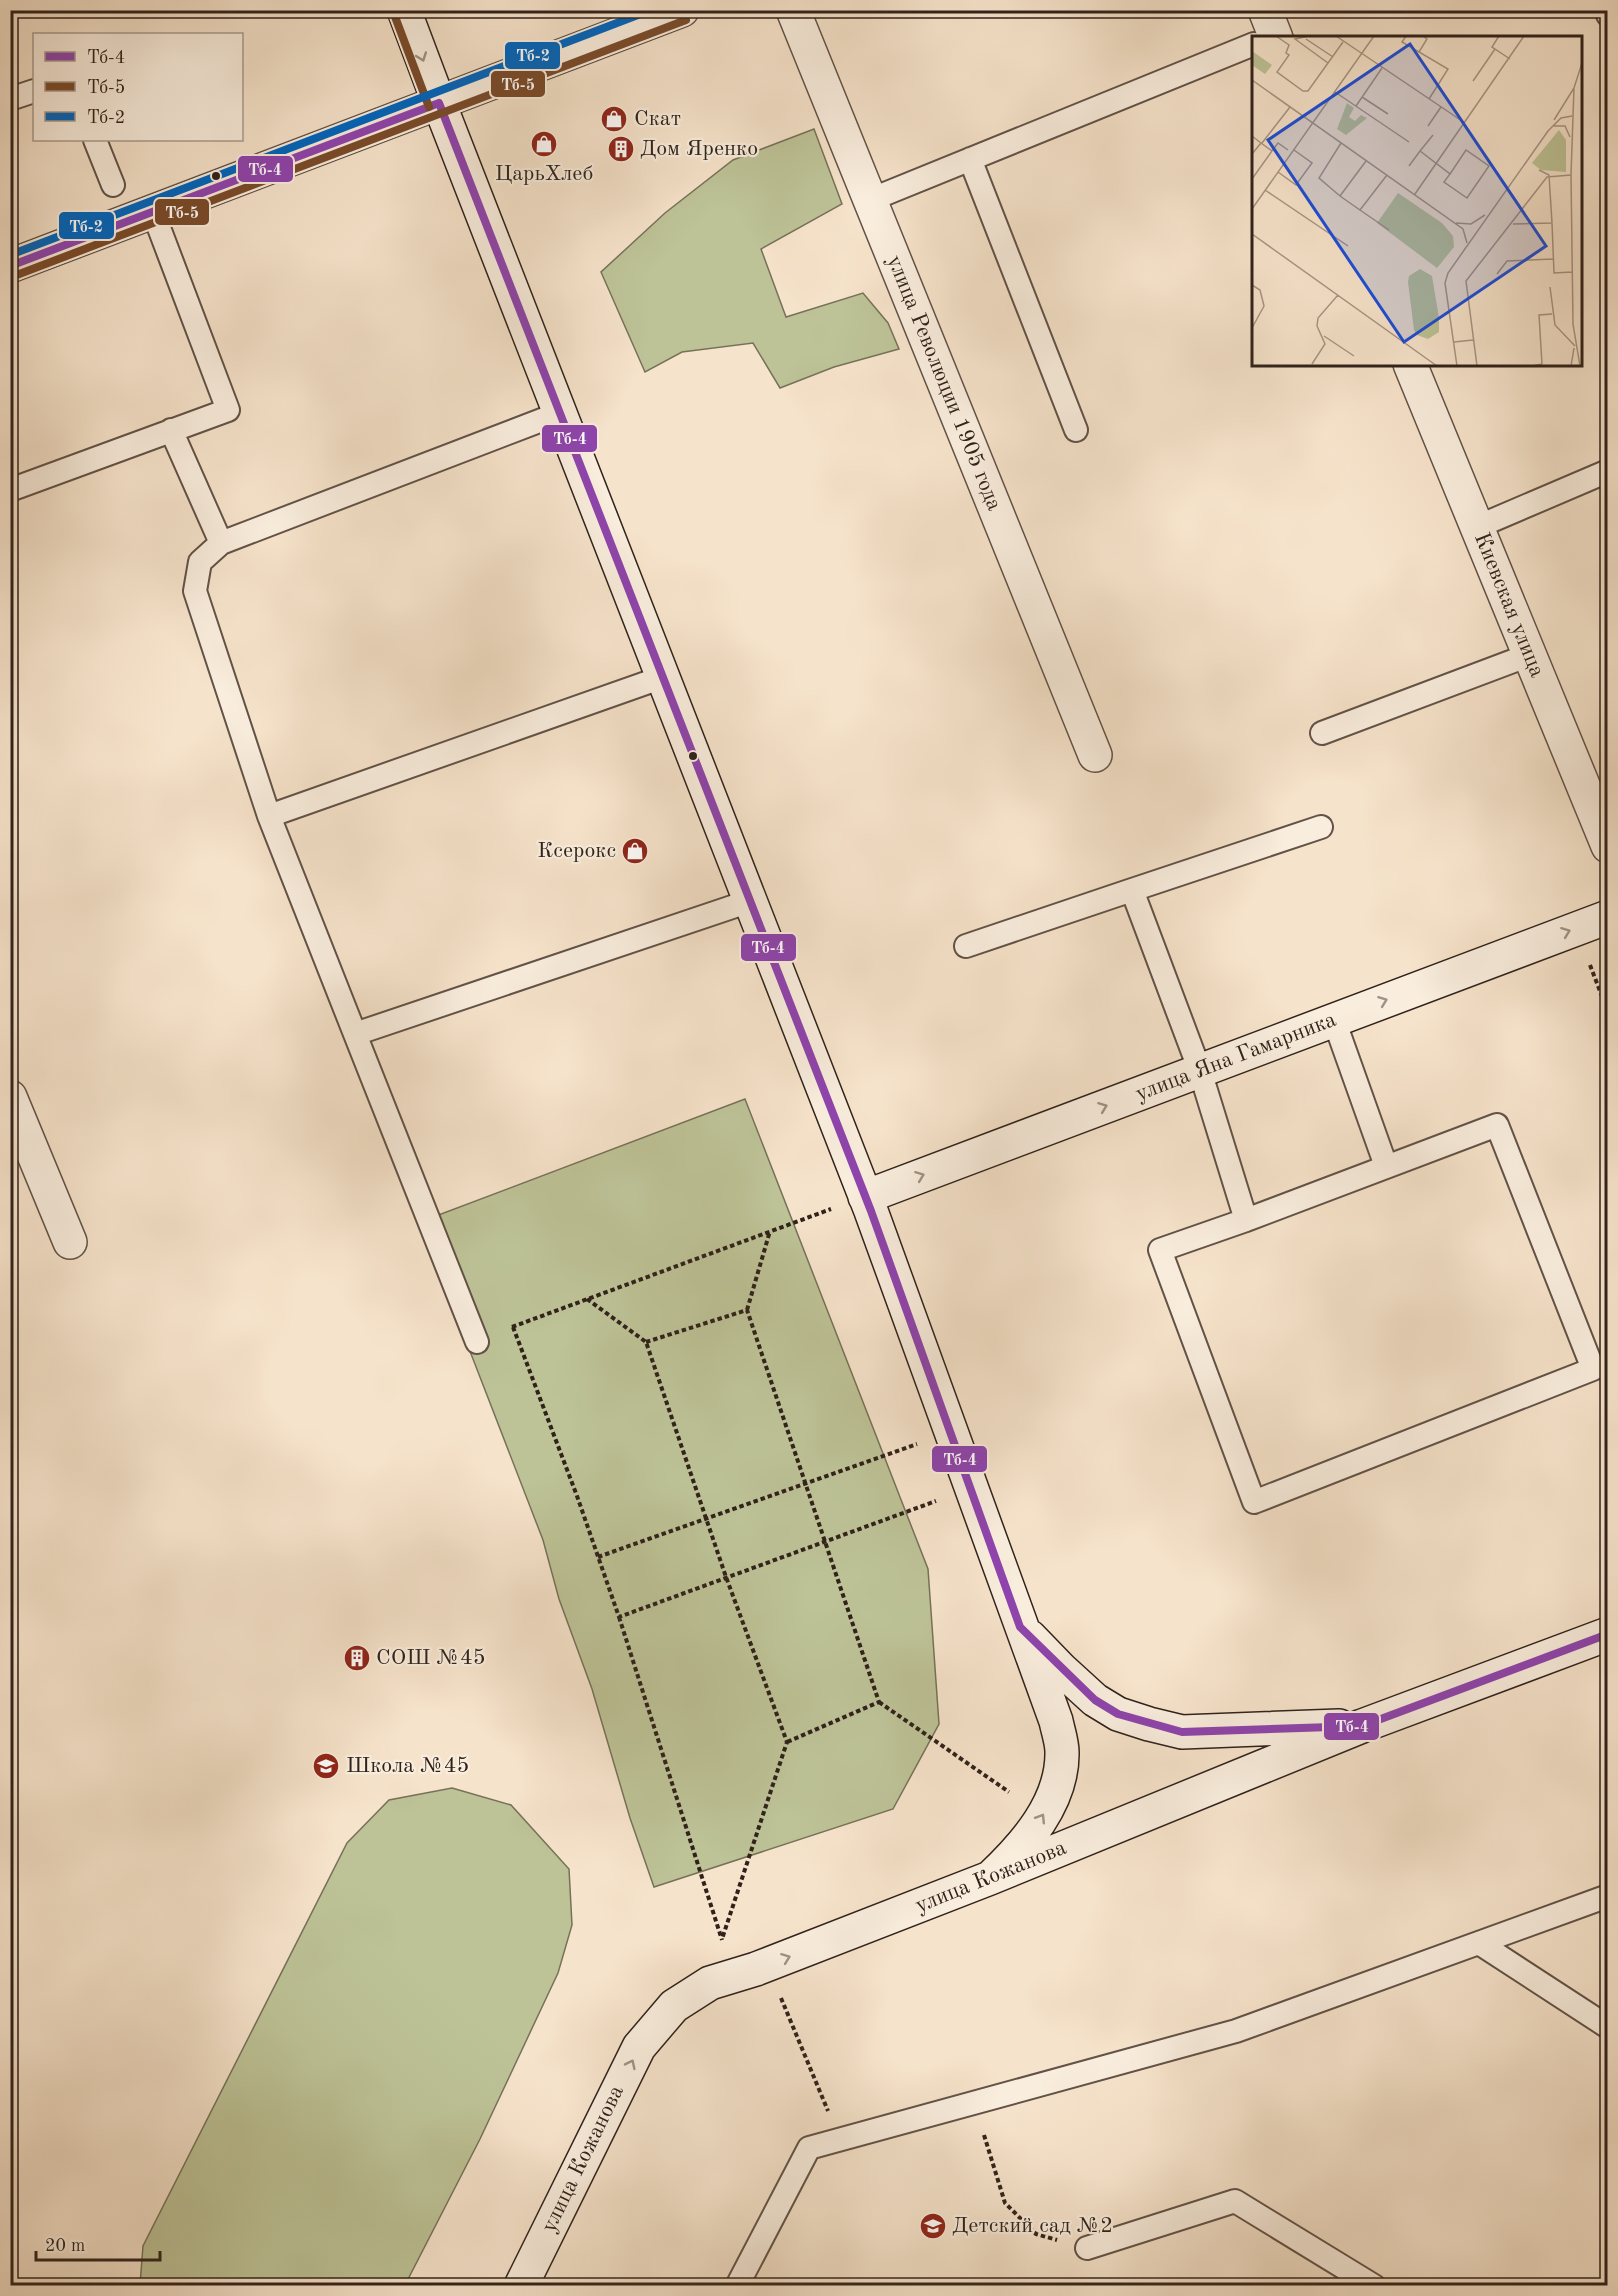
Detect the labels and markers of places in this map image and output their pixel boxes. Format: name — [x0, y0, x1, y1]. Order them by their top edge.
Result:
shop icon: Скат — [599, 104, 629, 134]
place label: Скат — [634, 108, 681, 130]
shop icon: ЦарьХлеб — [529, 129, 559, 159]
building icon: Дом Яренко — [606, 134, 636, 164]
place label: Дом Яренко — [640, 138, 758, 160]
place label: ЦарьХлеб — [495, 163, 593, 185]
unlabelled marker — [210, 170, 222, 182]
unlabelled marker — [687, 750, 699, 762]
shop icon: Ксерокс — [620, 836, 650, 866]
place label: Ксерокс — [537, 840, 616, 862]
building icon: СОШ №45 — [342, 1643, 372, 1673]
place label: СОШ №45 — [376, 1647, 486, 1669]
school or university icon: Школа №45 — [311, 1751, 341, 1781]
place label: Школа №45 — [346, 1755, 469, 1777]
school or university icon: Детский сад №2 — [918, 2211, 948, 2241]
place label: Детский сад №2 — [952, 2215, 1113, 2237]

